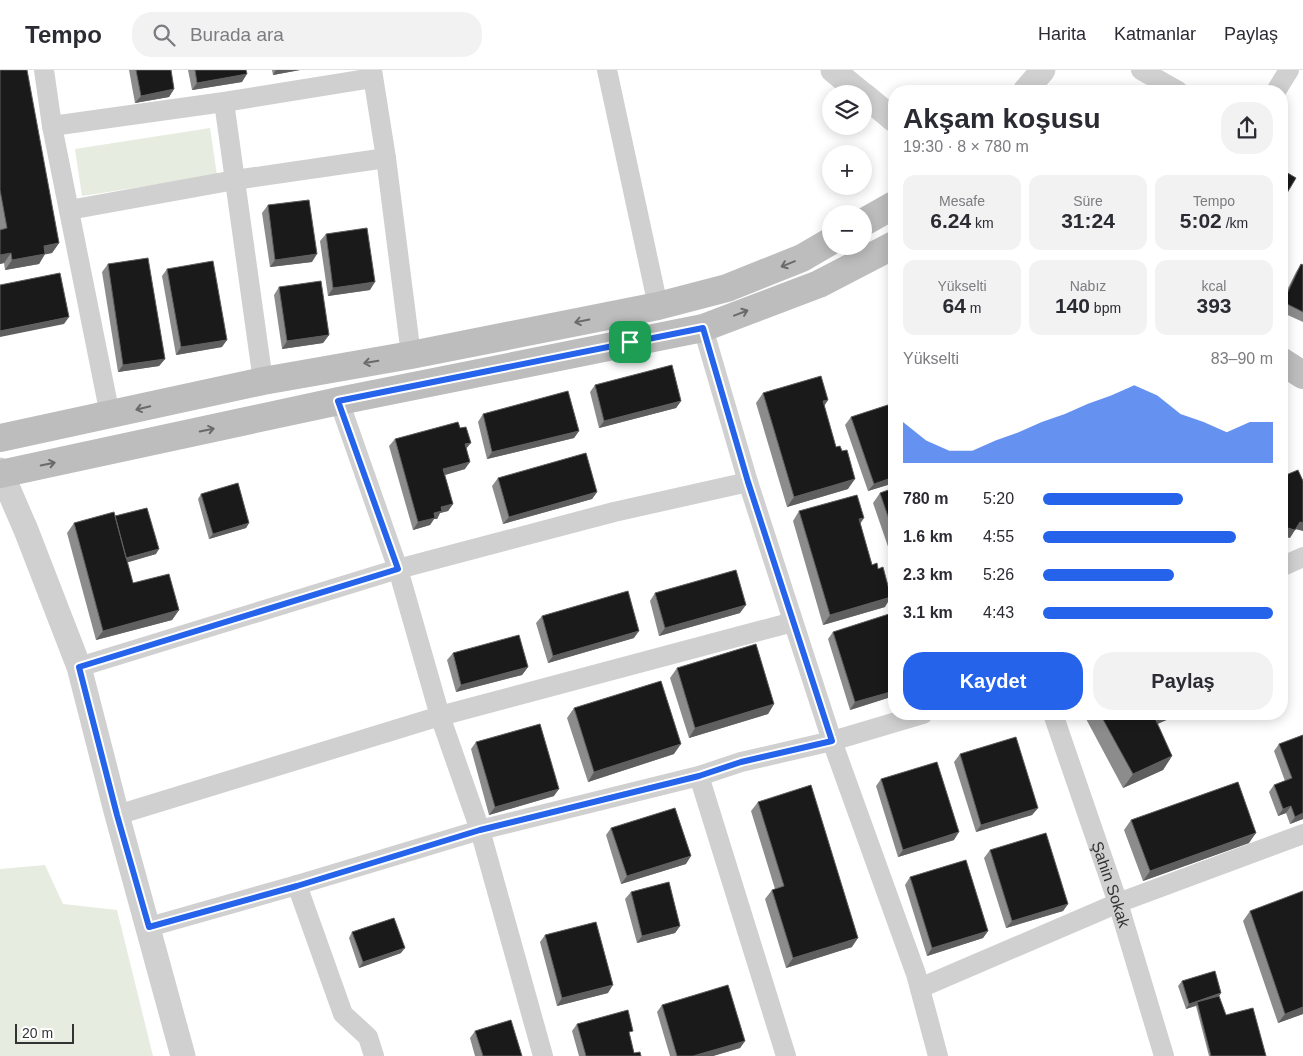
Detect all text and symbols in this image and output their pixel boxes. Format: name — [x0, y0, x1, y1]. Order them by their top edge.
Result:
search box — [132, 12, 482, 57]
text: Tempo — [25, 21, 102, 48]
icon: search — [150, 21, 178, 49]
text: Burada ara — [190, 24, 284, 45]
text: Harita — [1038, 24, 1086, 44]
text: Katmanlar — [1114, 24, 1196, 44]
text: Paylaş — [1224, 24, 1278, 44]
map controls — [822, 85, 872, 255]
button: layers — [822, 85, 872, 135]
button: share — [1221, 102, 1273, 154]
text: Akşam koşusu — [903, 103, 1101, 134]
text: 19:30 · 8 × 780 m — [903, 138, 1029, 155]
button: + — [822, 145, 872, 195]
text: Mesafe — [939, 193, 985, 209]
text: Süre — [1073, 193, 1103, 209]
text: Tempo — [1193, 193, 1235, 209]
button: − — [822, 205, 872, 255]
text: 6.24 — [930, 209, 971, 232]
text: 31:24 — [1061, 209, 1115, 232]
text: 5:02 — [1180, 209, 1222, 232]
text: km — [971, 215, 994, 231]
text: /km — [1222, 215, 1248, 231]
one-way arrow — [781, 259, 796, 269]
text: Yükselti — [937, 278, 987, 294]
text: Nabız — [1070, 278, 1106, 294]
text: kcal — [1202, 278, 1226, 294]
text: 64 — [943, 294, 966, 317]
text: 140 — [1055, 294, 1090, 317]
text: 393 — [1196, 294, 1232, 317]
text: m — [966, 300, 981, 316]
text: bpm — [1090, 300, 1121, 316]
one-way arrow — [733, 308, 748, 317]
one-way arrow — [574, 317, 590, 326]
pin — [609, 321, 651, 363]
icon: arrive — [616, 328, 644, 356]
text: Yükselti — [903, 350, 959, 367]
text: 83–90 m — [1211, 350, 1273, 367]
one-way arrow — [363, 358, 379, 368]
one-way arrow — [135, 404, 151, 413]
one-way arrow — [198, 424, 214, 434]
one-way arrow — [39, 459, 55, 468]
text: 780 m — [903, 490, 948, 507]
text: 5:20 — [983, 490, 1014, 507]
text: 1.6 km — [903, 528, 953, 545]
text: 4:55 — [983, 528, 1014, 545]
text: 2.3 km — [903, 566, 953, 583]
text: 5:26 — [983, 566, 1014, 583]
text: 3.1 km — [903, 604, 953, 621]
text: 4:43 — [983, 604, 1014, 621]
button: Kaydet — [903, 652, 1083, 710]
button: Paylaş — [1093, 652, 1273, 710]
street label: Şahin Sokak — [1088, 839, 1133, 931]
scale bar — [15, 1021, 74, 1044]
text: 20 m — [22, 1025, 53, 1041]

